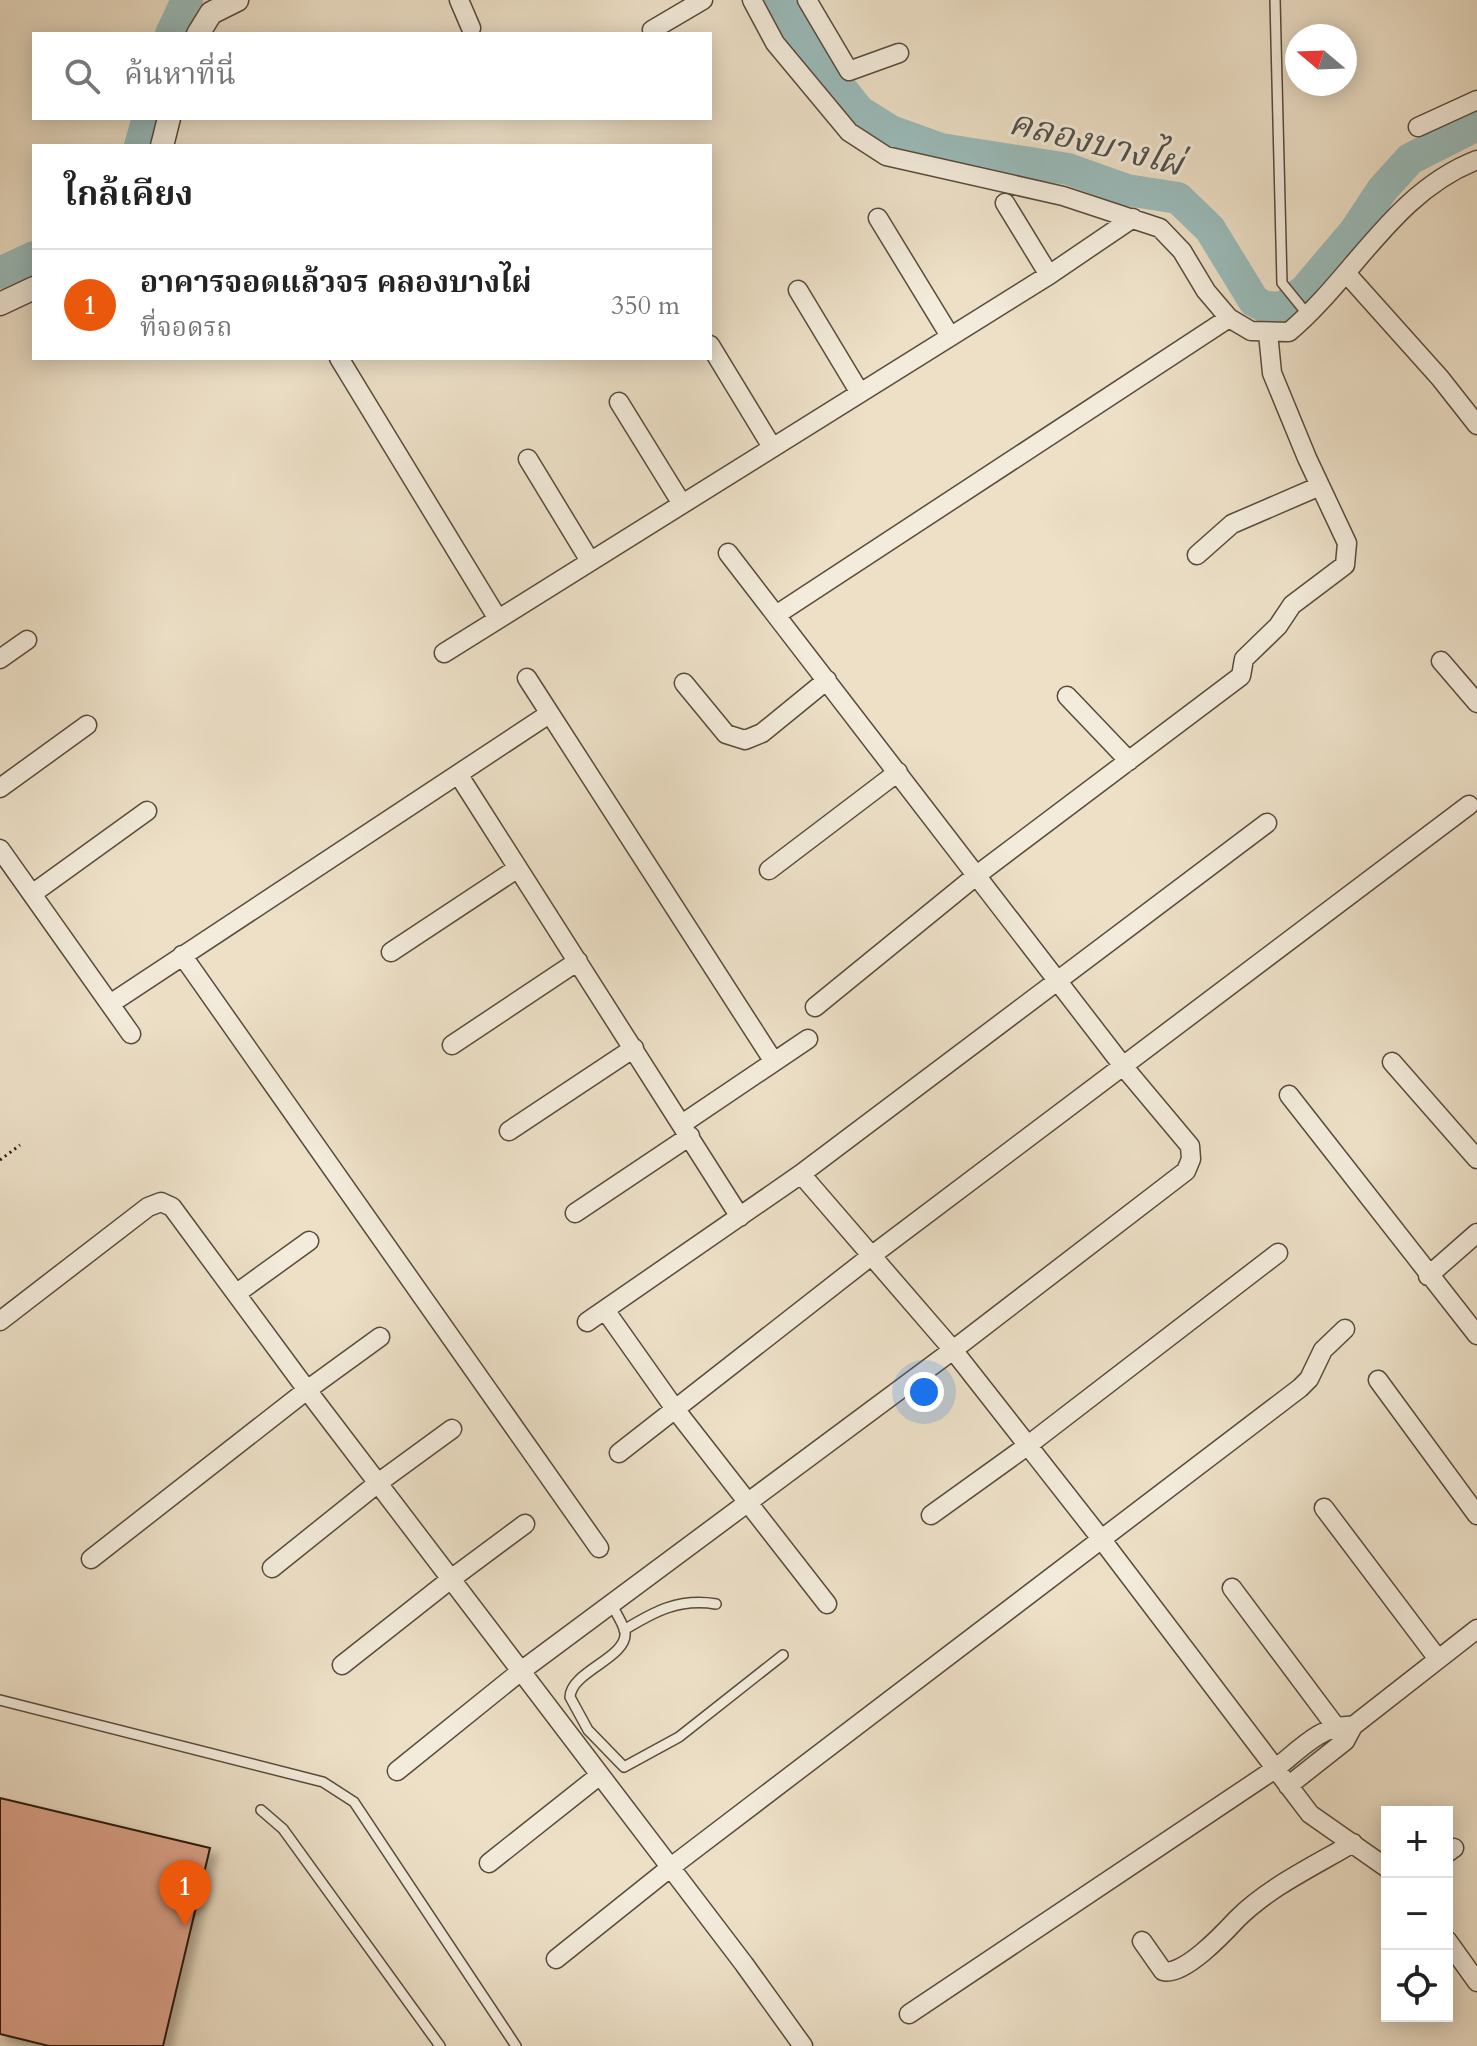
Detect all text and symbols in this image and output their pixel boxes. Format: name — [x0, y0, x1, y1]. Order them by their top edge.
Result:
north arrow — [1285, 24, 1357, 96]
search box — [32, 32, 712, 120]
icon: search — [60, 54, 104, 98]
text: ค้นหาที่นี่ — [124, 54, 236, 95]
water label: คลองบางไผ่ — [1004, 97, 1193, 189]
text: ใกล้เคียง — [64, 171, 193, 217]
text: อาคารจอดแล้วจร คลองบางไผ่ — [140, 262, 532, 303]
text: 1 — [83, 288, 97, 323]
text: 350 m — [611, 288, 680, 323]
text: ที่จอดรถ — [140, 310, 232, 345]
your location — [904, 1372, 944, 1412]
map controls — [1381, 1806, 1453, 2022]
button: + — [1381, 1806, 1453, 1878]
pin: 1 — [159, 1860, 211, 1926]
button: − — [1381, 1878, 1453, 1950]
button: locate — [1381, 1950, 1453, 2022]

